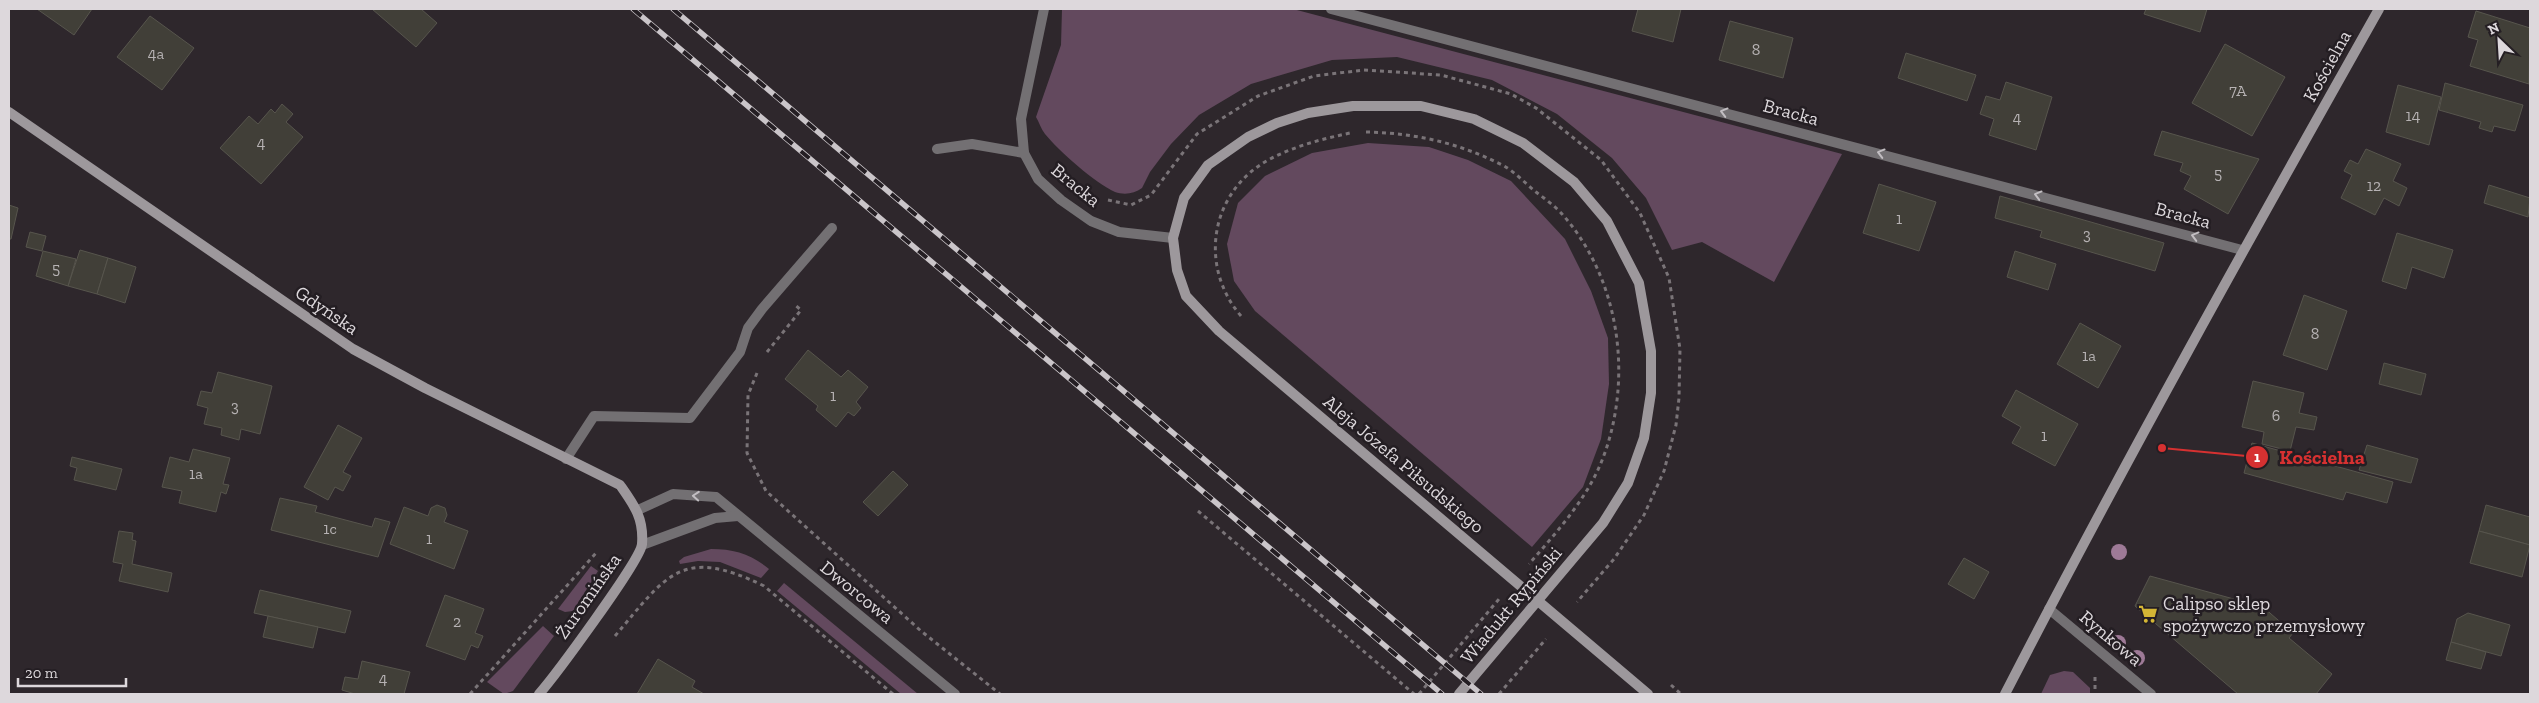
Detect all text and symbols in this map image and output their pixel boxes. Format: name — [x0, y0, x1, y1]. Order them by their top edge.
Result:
north arrow — [2474, 15, 2524, 65]
text: N — [2485, 19, 2502, 39]
street label: Kościelna — [2298, 26, 2356, 106]
house number: 8 — [1752, 40, 1760, 59]
house number: 4a — [148, 44, 164, 63]
house number: 7A — [2229, 81, 2247, 100]
street label: Bracka — [1761, 94, 1821, 130]
house number: 14 — [2406, 106, 2421, 125]
one-way arrow — [1719, 107, 1728, 118]
house number: 4 — [2013, 108, 2022, 127]
house number: 4 — [257, 133, 266, 152]
one-way arrow — [1877, 149, 1885, 159]
street label: Bracka — [1047, 158, 1105, 212]
house number: 5 — [2214, 164, 2222, 183]
house number: 12 — [2367, 176, 2381, 195]
one-way arrow — [2034, 190, 2043, 201]
street label: Bracka — [2153, 197, 2213, 233]
house number: 1 — [1896, 209, 1902, 228]
house number: 3 — [2083, 225, 2091, 244]
one-way arrow — [2191, 231, 2200, 242]
house number: 5 — [52, 259, 60, 278]
street label: Gdyńska — [291, 281, 363, 339]
house number: 8 — [2311, 324, 2319, 343]
house number: 1a — [2082, 346, 2096, 365]
house number: 1 — [830, 386, 836, 405]
street label: Aleja Józefa Piłsudskiego — [1319, 390, 1489, 538]
house number: 3 — [231, 397, 239, 416]
house number: 6 — [2272, 406, 2280, 425]
house number: 1 — [2041, 426, 2047, 445]
callout: Kościelna — [2244, 439, 2375, 474]
text: Kościelna — [2279, 445, 2365, 469]
text: 1 — [2254, 448, 2260, 466]
house number: 1a — [189, 464, 203, 483]
one-way arrow — [692, 490, 700, 501]
house number: 1c — [323, 519, 337, 538]
house number: 1 — [426, 529, 432, 548]
street label: Wiadukt Rypiński — [1455, 542, 1567, 668]
street label: Żuromińska — [550, 549, 626, 643]
street label: Dworcowa — [816, 556, 898, 628]
place label: Calipso sklep spożywczo przemysłowy — [2163, 592, 2365, 637]
supermarket icon: Calipso sklep spożywczo przemysłowy — [2137, 603, 2159, 625]
street label: Rynkowa — [2075, 605, 2147, 671]
house number: 2 — [453, 612, 461, 631]
scale bar — [18, 656, 125, 688]
text: 20 m — [25, 664, 58, 682]
house number: 4 — [379, 669, 388, 688]

